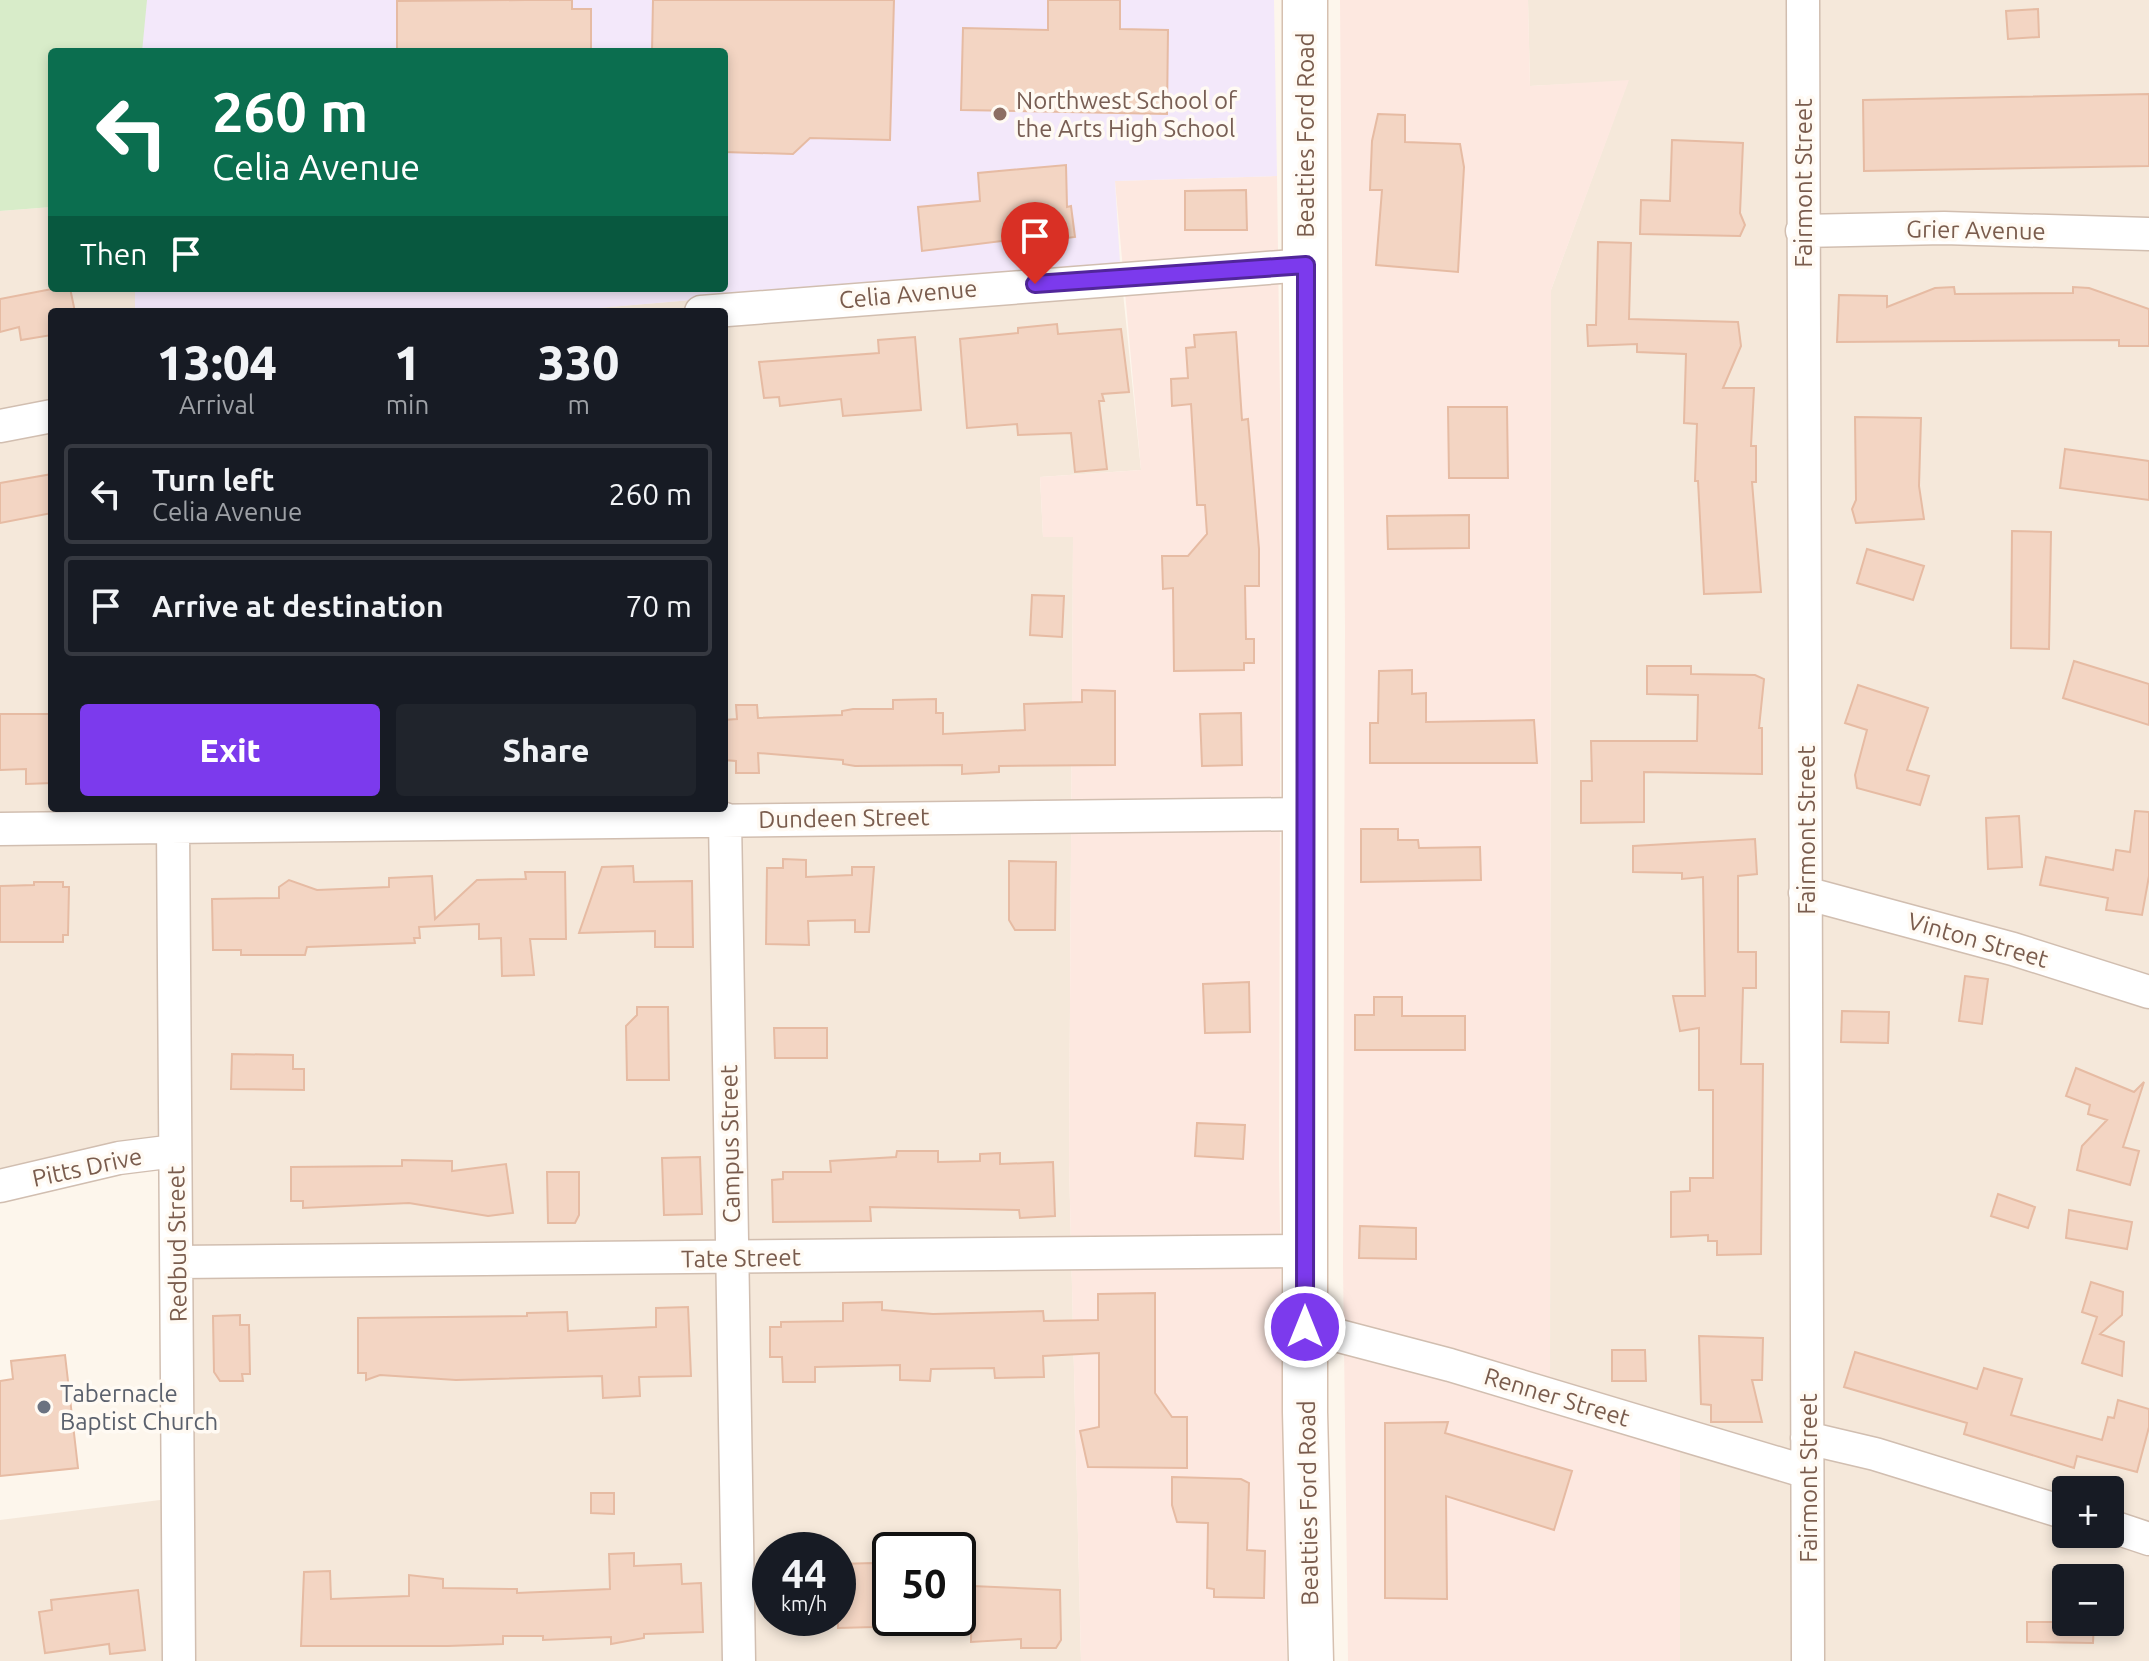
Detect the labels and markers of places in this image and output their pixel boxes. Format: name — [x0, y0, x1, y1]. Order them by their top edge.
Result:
place label: Northwest School of the Arts High School — [1016, 87, 1238, 142]
marker: Northwest School of the Arts High School — [991, 105, 1009, 123]
pin — [1001, 202, 1069, 284]
place label: Tabernacle Baptist Church — [60, 1380, 218, 1435]
marker: Tabernacle Baptist Church — [35, 1398, 53, 1416]

